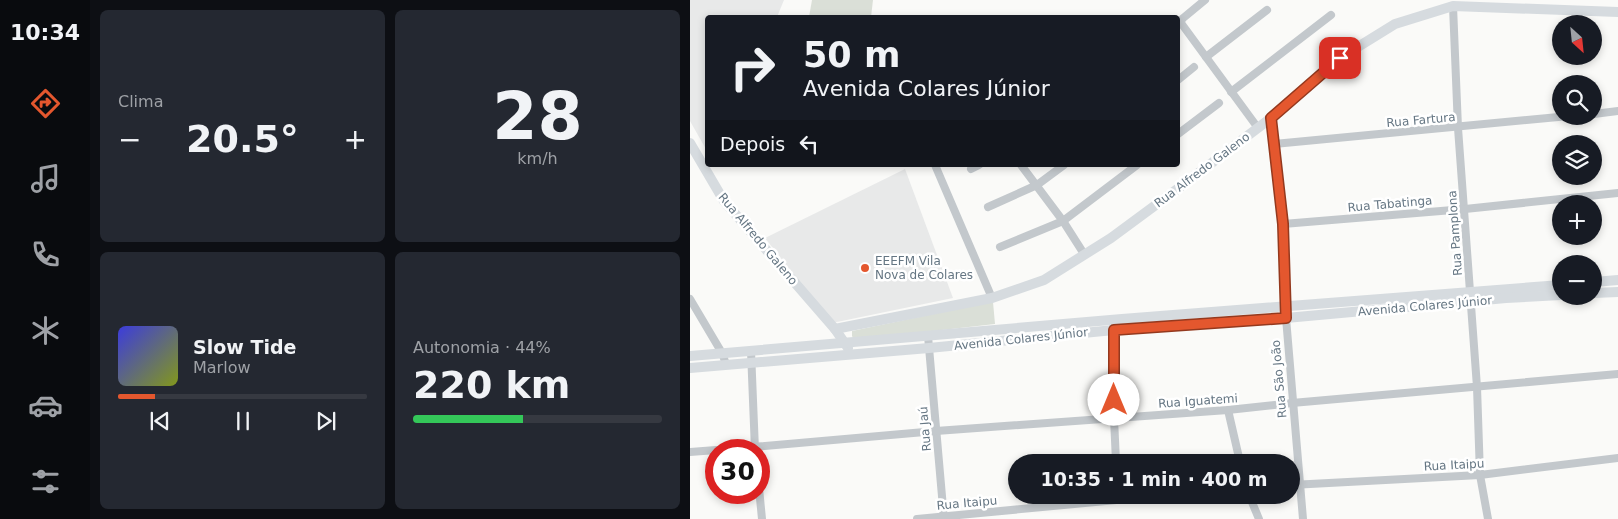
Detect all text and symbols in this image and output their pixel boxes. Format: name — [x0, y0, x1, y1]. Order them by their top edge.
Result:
north arrow — [1552, 15, 1602, 65]
map controls — [1552, 15, 1602, 305]
text: 10:34 — [10, 20, 80, 45]
icon: right — [720, 35, 785, 100]
text: 50 m — [803, 35, 900, 75]
pin — [1319, 37, 1361, 79]
icon: arrive — [1326, 44, 1354, 72]
button: search — [1552, 75, 1602, 125]
text: Avenida Colares Júnior — [803, 76, 1050, 101]
text: 28 — [492, 79, 583, 154]
icon: directions — [28, 86, 63, 121]
text: Clima — [118, 92, 163, 111]
street label: Rua Fartura — [1386, 110, 1456, 130]
text: 20.5° — [186, 117, 299, 161]
text: − — [118, 123, 141, 156]
text: + — [344, 123, 367, 156]
icon: left — [795, 130, 823, 158]
street label: Rua Alfredo Galeno — [1152, 130, 1252, 210]
text: Depois — [720, 133, 785, 155]
button: layers — [1552, 135, 1602, 185]
text: km/h — [517, 149, 558, 168]
icon: music — [28, 161, 63, 196]
street label: Rua Alfredo Galeno — [716, 190, 800, 288]
street label: Rua Pamplona — [1445, 190, 1465, 276]
street label: Rua Tabatinga — [1347, 193, 1433, 215]
button: + — [1552, 195, 1602, 245]
icon: phone — [28, 237, 63, 272]
place label: EEEFM Vila Nova de Colares — [875, 254, 973, 282]
button: − — [1552, 255, 1602, 305]
marker: EEEFM Vila Nova de Colares — [859, 262, 871, 274]
street label: Avenida Colares Júnior — [1357, 293, 1493, 319]
icon: climate — [28, 313, 63, 348]
street label: Avenida Colares Júnior — [953, 325, 1089, 353]
text: Slow Tide — [193, 336, 296, 358]
text: Autonomia · 44% — [413, 338, 551, 357]
street label: Rua São João — [1269, 339, 1289, 419]
text: Marlow — [193, 358, 251, 377]
text: 220 km — [413, 363, 570, 407]
position arrow — [1087, 373, 1139, 425]
icon: car — [28, 388, 63, 423]
street label: Rua Iguatemi — [1158, 391, 1238, 411]
street label: Rua Jaú — [916, 406, 934, 452]
icon: previous — [146, 407, 174, 435]
icon: pause — [229, 407, 257, 435]
icon: next — [312, 407, 340, 435]
speed limit sign: 30 — [705, 439, 770, 504]
street label: Rua Itaipu — [1423, 456, 1485, 474]
icon: filters — [28, 464, 63, 499]
text: 10:35 · 1 min · 400 m — [1040, 468, 1268, 490]
street label: Rua Itaipu — [936, 493, 998, 513]

